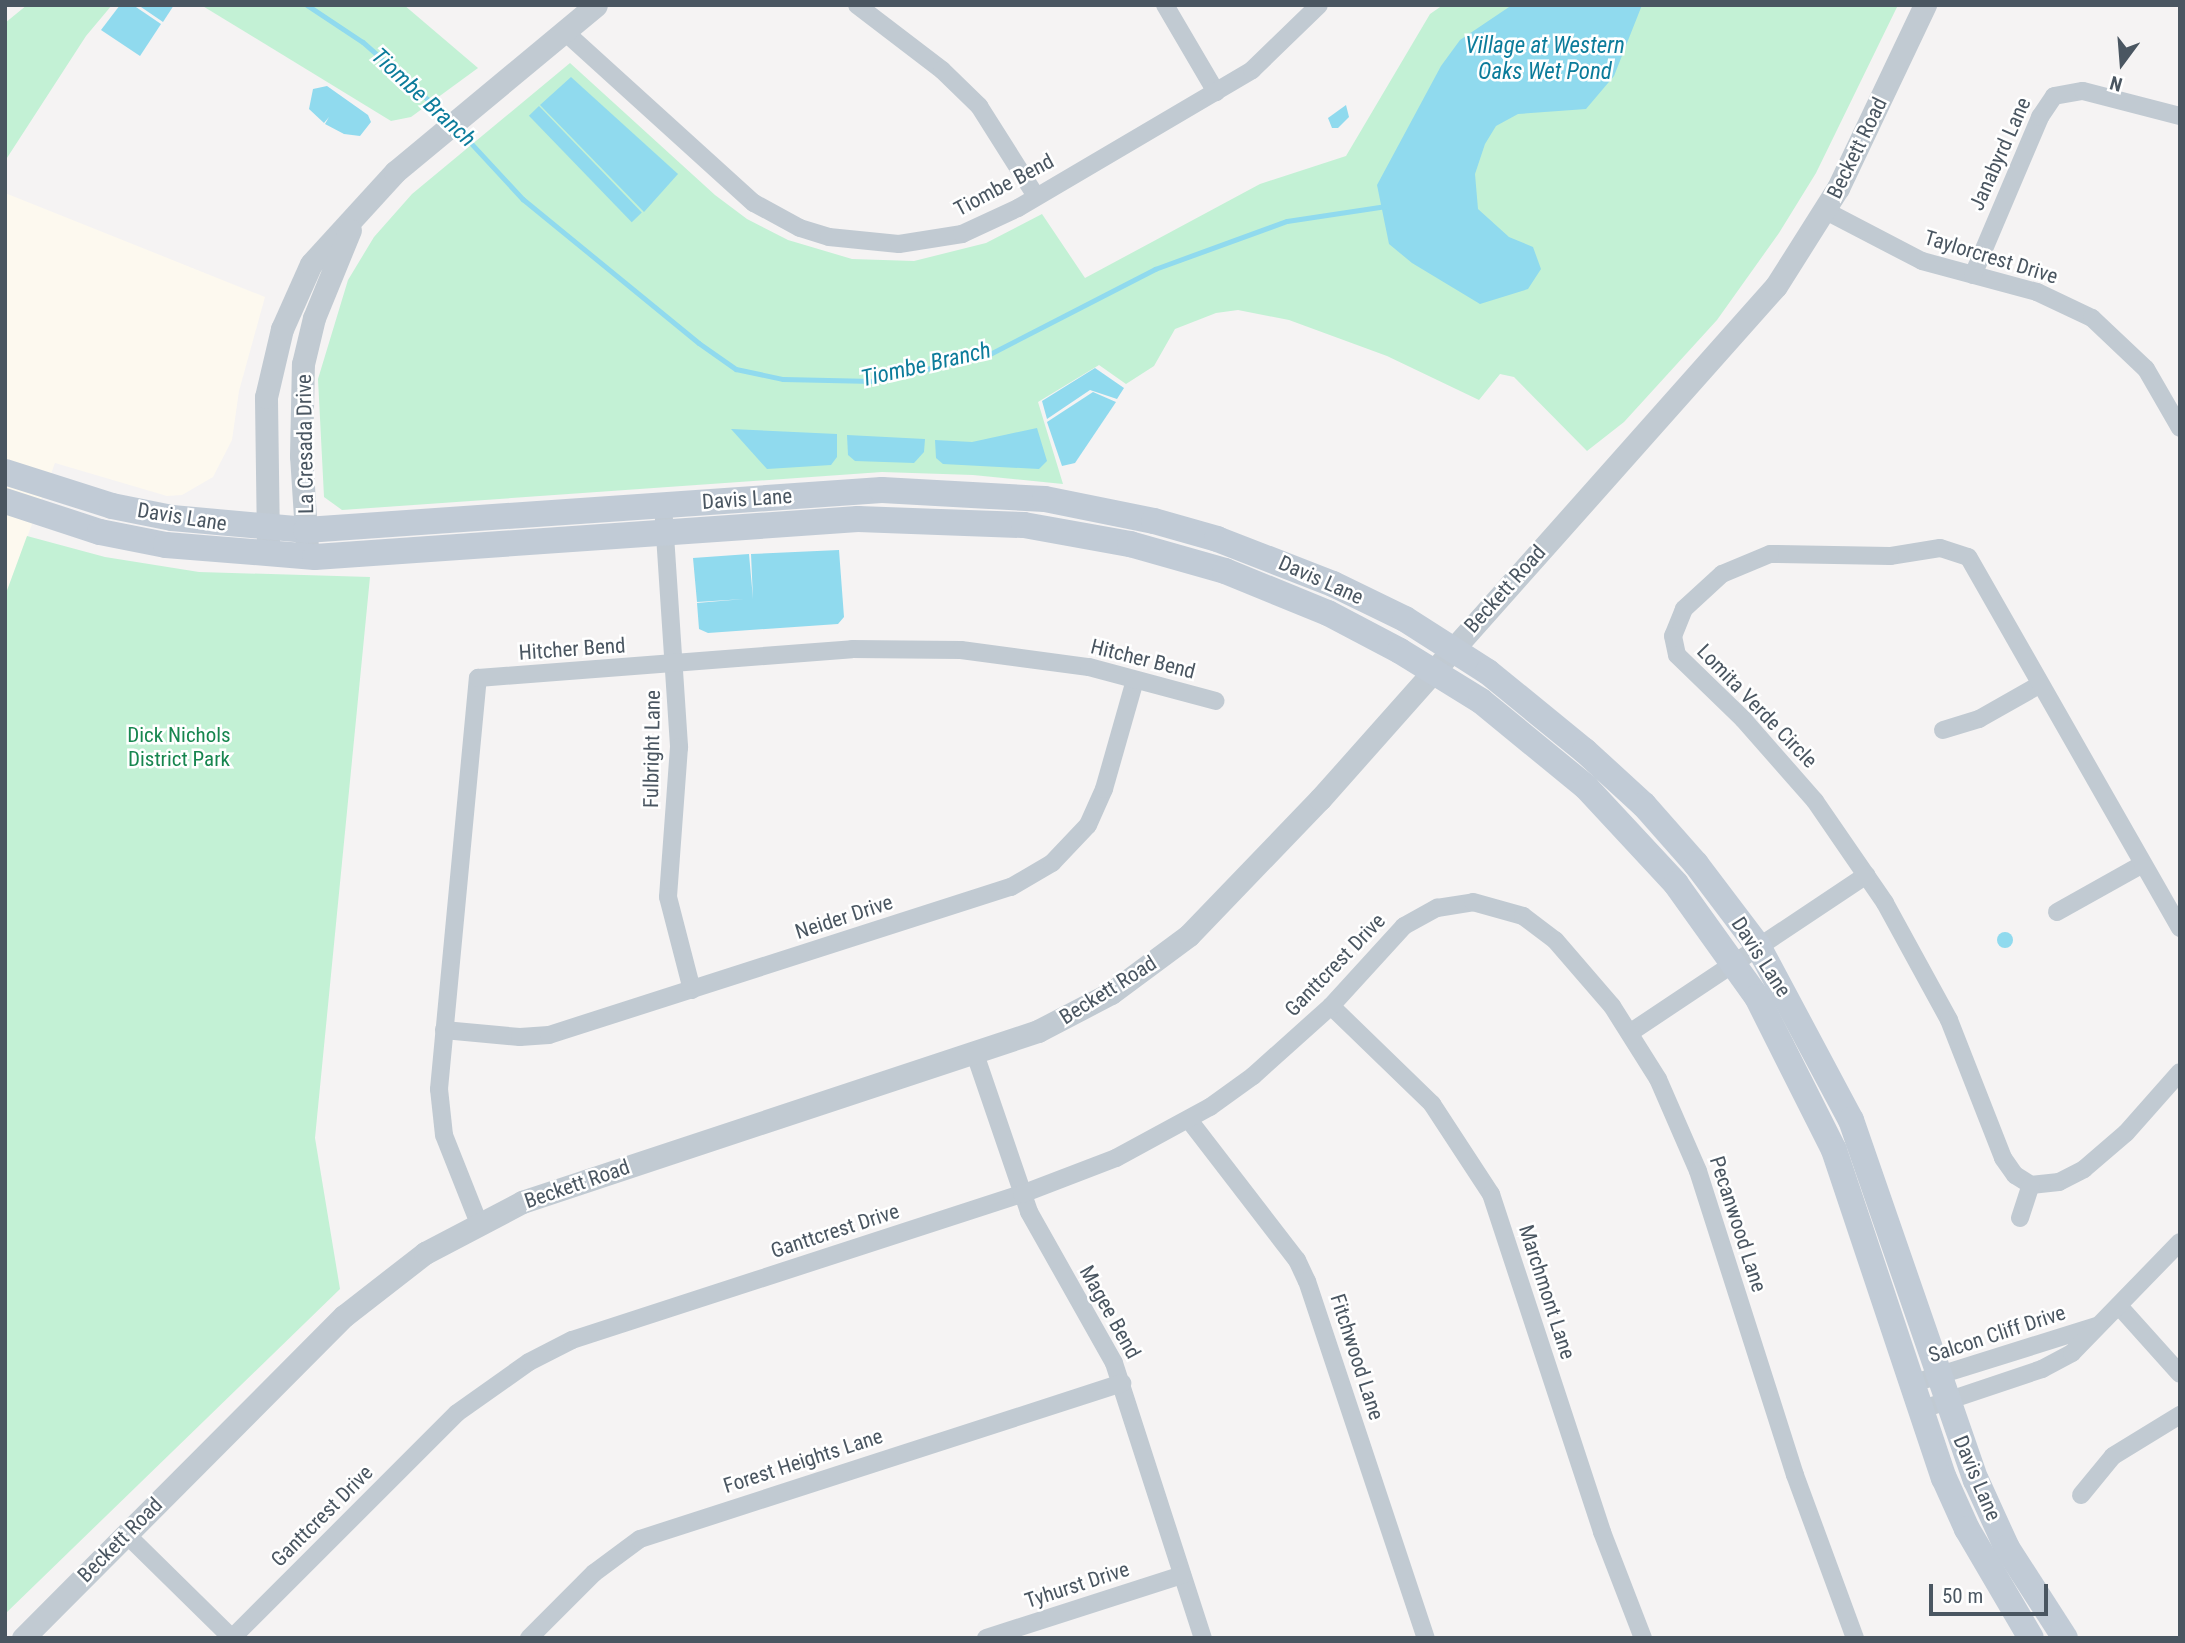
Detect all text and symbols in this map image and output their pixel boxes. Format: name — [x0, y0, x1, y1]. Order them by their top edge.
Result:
north arrow — [2087, 28, 2157, 98]
water label: Village at Western Oaks Wet Pond — [1465, 32, 1625, 86]
water label: Tiombe Branch — [365, 43, 481, 153]
text: N — [2107, 71, 2125, 96]
street label: Beckett Road — [1822, 93, 1892, 203]
street label: Janabyrd Lane — [1964, 94, 2036, 214]
street label: Tiombe Bend — [950, 148, 1058, 222]
street label: Taylorcrest Drive — [1921, 225, 2061, 289]
water label: Tiombe Branch — [858, 337, 994, 393]
street label: La Cresada Drive — [291, 374, 319, 514]
street label: Davis Lane — [701, 483, 793, 515]
street label: Davis Lane — [136, 498, 228, 536]
street label: Beckett Road — [1459, 540, 1551, 638]
street label: Davis Lane — [1275, 550, 1367, 610]
street label: Hitcher Bend — [518, 633, 626, 665]
street label: Hitcher Bend — [1088, 634, 1198, 684]
street label: Lomita Verde Circle — [1692, 639, 1822, 773]
street label: Fulbright Lane — [638, 690, 666, 808]
park label: Dick Nichols District Park — [127, 722, 231, 772]
street label: Neider Drive — [792, 889, 896, 945]
street label: Ganttcrest Drive — [1280, 908, 1390, 1022]
street label: Davis Lane — [1726, 912, 1796, 1002]
street label: Beckett Road — [1055, 950, 1161, 1030]
street label: Pecanwood Lane — [1704, 1153, 1772, 1295]
street label: Beckett Road — [521, 1154, 633, 1214]
street label: Ganttcrest Drive — [768, 1198, 902, 1264]
street label: Marchmont Lane — [1513, 1222, 1581, 1362]
street label: Magee Bend — [1074, 1261, 1146, 1363]
street label: Fitchwood Lane — [1325, 1291, 1389, 1423]
street label: Salcon Cliff Drive — [1925, 1300, 2069, 1368]
street label: Forest Heights Lane — [720, 1423, 886, 1499]
street label: Davis Lane — [1948, 1432, 2006, 1524]
street label: Ganttcrest Drive — [266, 1460, 378, 1572]
street label: Beckett Road — [72, 1492, 168, 1588]
street label: Tyhurst Drive — [1022, 1556, 1132, 1614]
scale bar — [1933, 1570, 2052, 1614]
text: 50 m — [1942, 1584, 1983, 1608]

